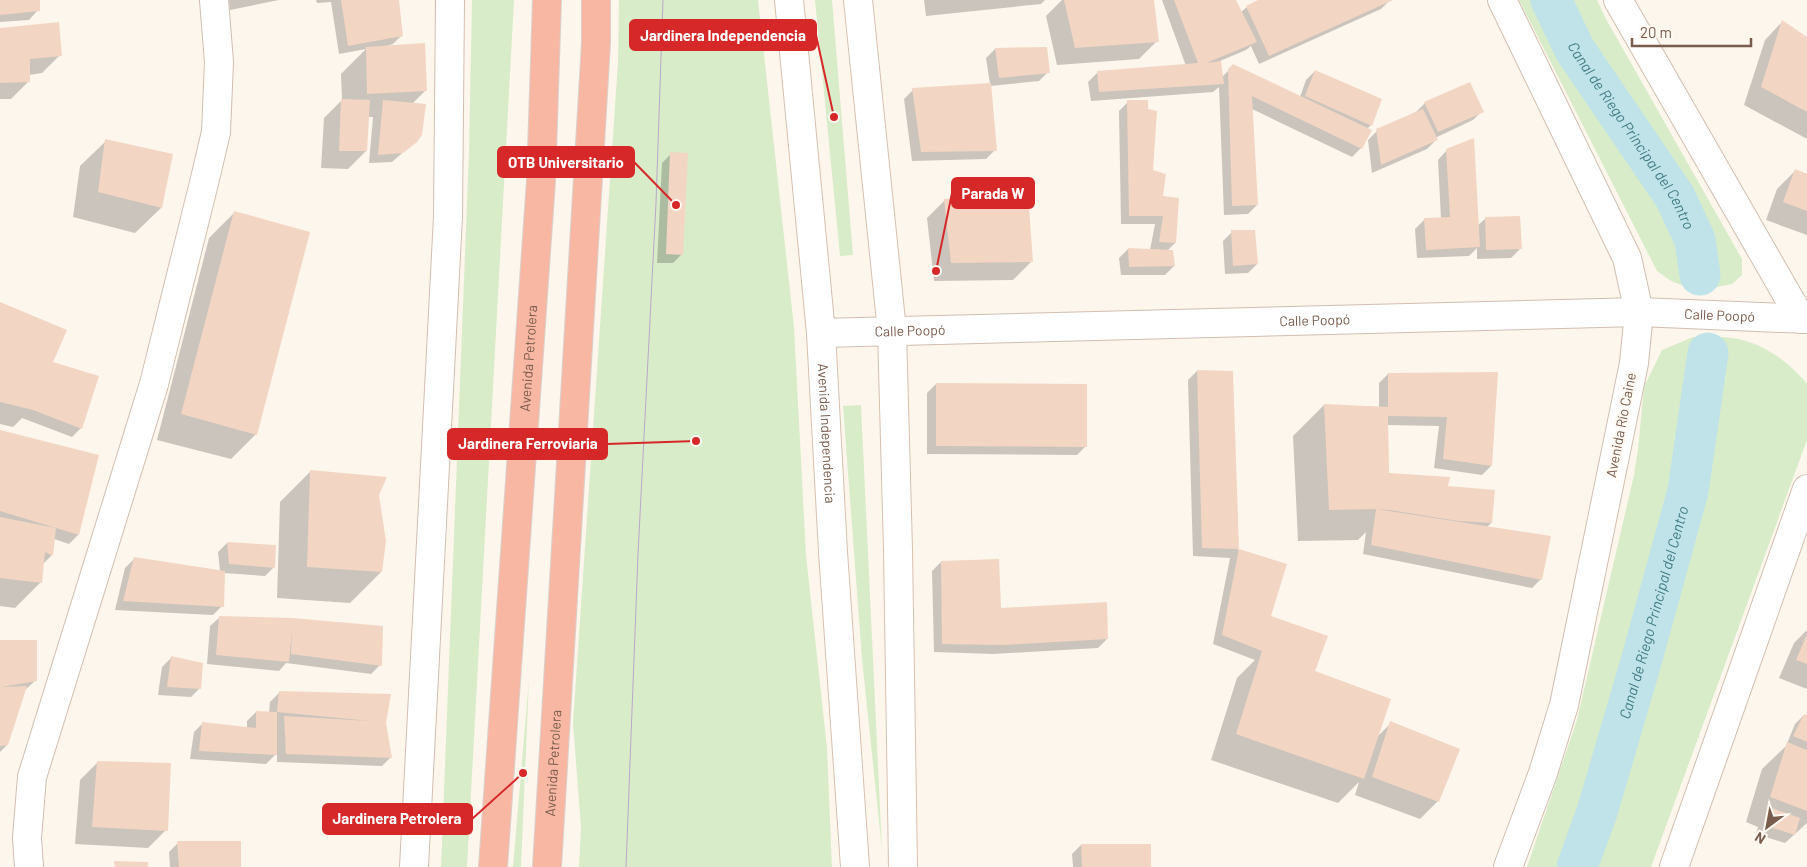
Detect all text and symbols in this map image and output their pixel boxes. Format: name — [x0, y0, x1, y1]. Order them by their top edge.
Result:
scale bar — [1632, 15, 1751, 47]
callout: Jardinera Independencia — [630, 20, 816, 50]
text: 20 m — [1640, 23, 1672, 41]
text: Jardinera Independencia — [640, 26, 806, 44]
water label: Canal de Riego Principal del Centro — [1564, 39, 1699, 232]
callout: OTB Universitario — [498, 147, 634, 177]
text: OTB Universitario — [508, 153, 624, 171]
callout: Parada W — [952, 178, 1034, 208]
text: Parada W — [962, 184, 1024, 202]
street label: Avenida Petrolera — [516, 304, 540, 412]
street label: Calle Poopó — [1684, 305, 1755, 325]
street label: Calle Poopó — [1279, 310, 1350, 329]
street label: Calle Poopó — [874, 321, 946, 340]
street label: Avenida Independencia — [815, 363, 839, 504]
street label: Avenida Río Caine — [1602, 371, 1639, 479]
callout: Jardinera Ferroviaria — [448, 429, 607, 459]
text: Jardinera Ferroviaria — [458, 434, 598, 452]
water label: Canal de Riego Principal del Centro — [1615, 504, 1691, 721]
street label: Avenida Petrolera — [541, 709, 564, 817]
north arrow — [1742, 802, 1792, 852]
callout: Jardinera Petrolera — [323, 804, 472, 834]
text: Jardinera Petrolera — [332, 809, 462, 827]
text: N — [1751, 829, 1768, 848]

